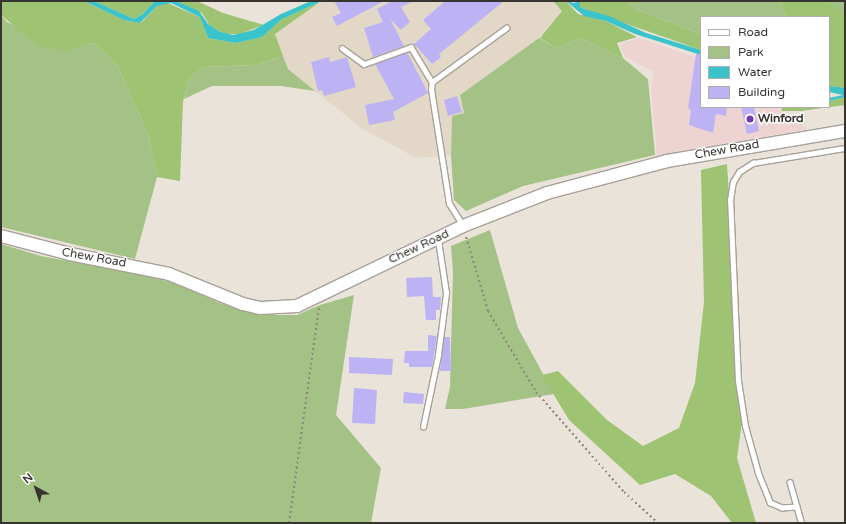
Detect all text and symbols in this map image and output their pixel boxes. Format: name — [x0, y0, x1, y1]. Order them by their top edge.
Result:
legend — [700, 16, 830, 108]
text: Road — [738, 25, 768, 39]
text: Park — [738, 45, 764, 59]
text: Water — [738, 65, 772, 79]
text: Building — [738, 85, 785, 99]
place label: Winford — [758, 112, 804, 126]
marker: Winford — [745, 114, 755, 124]
street label: Chew Road — [694, 137, 760, 163]
street label: Chew Road — [386, 227, 452, 267]
street label: Chew Road — [61, 245, 127, 271]
north arrow — [16, 468, 56, 508]
text: N — [20, 471, 36, 486]

